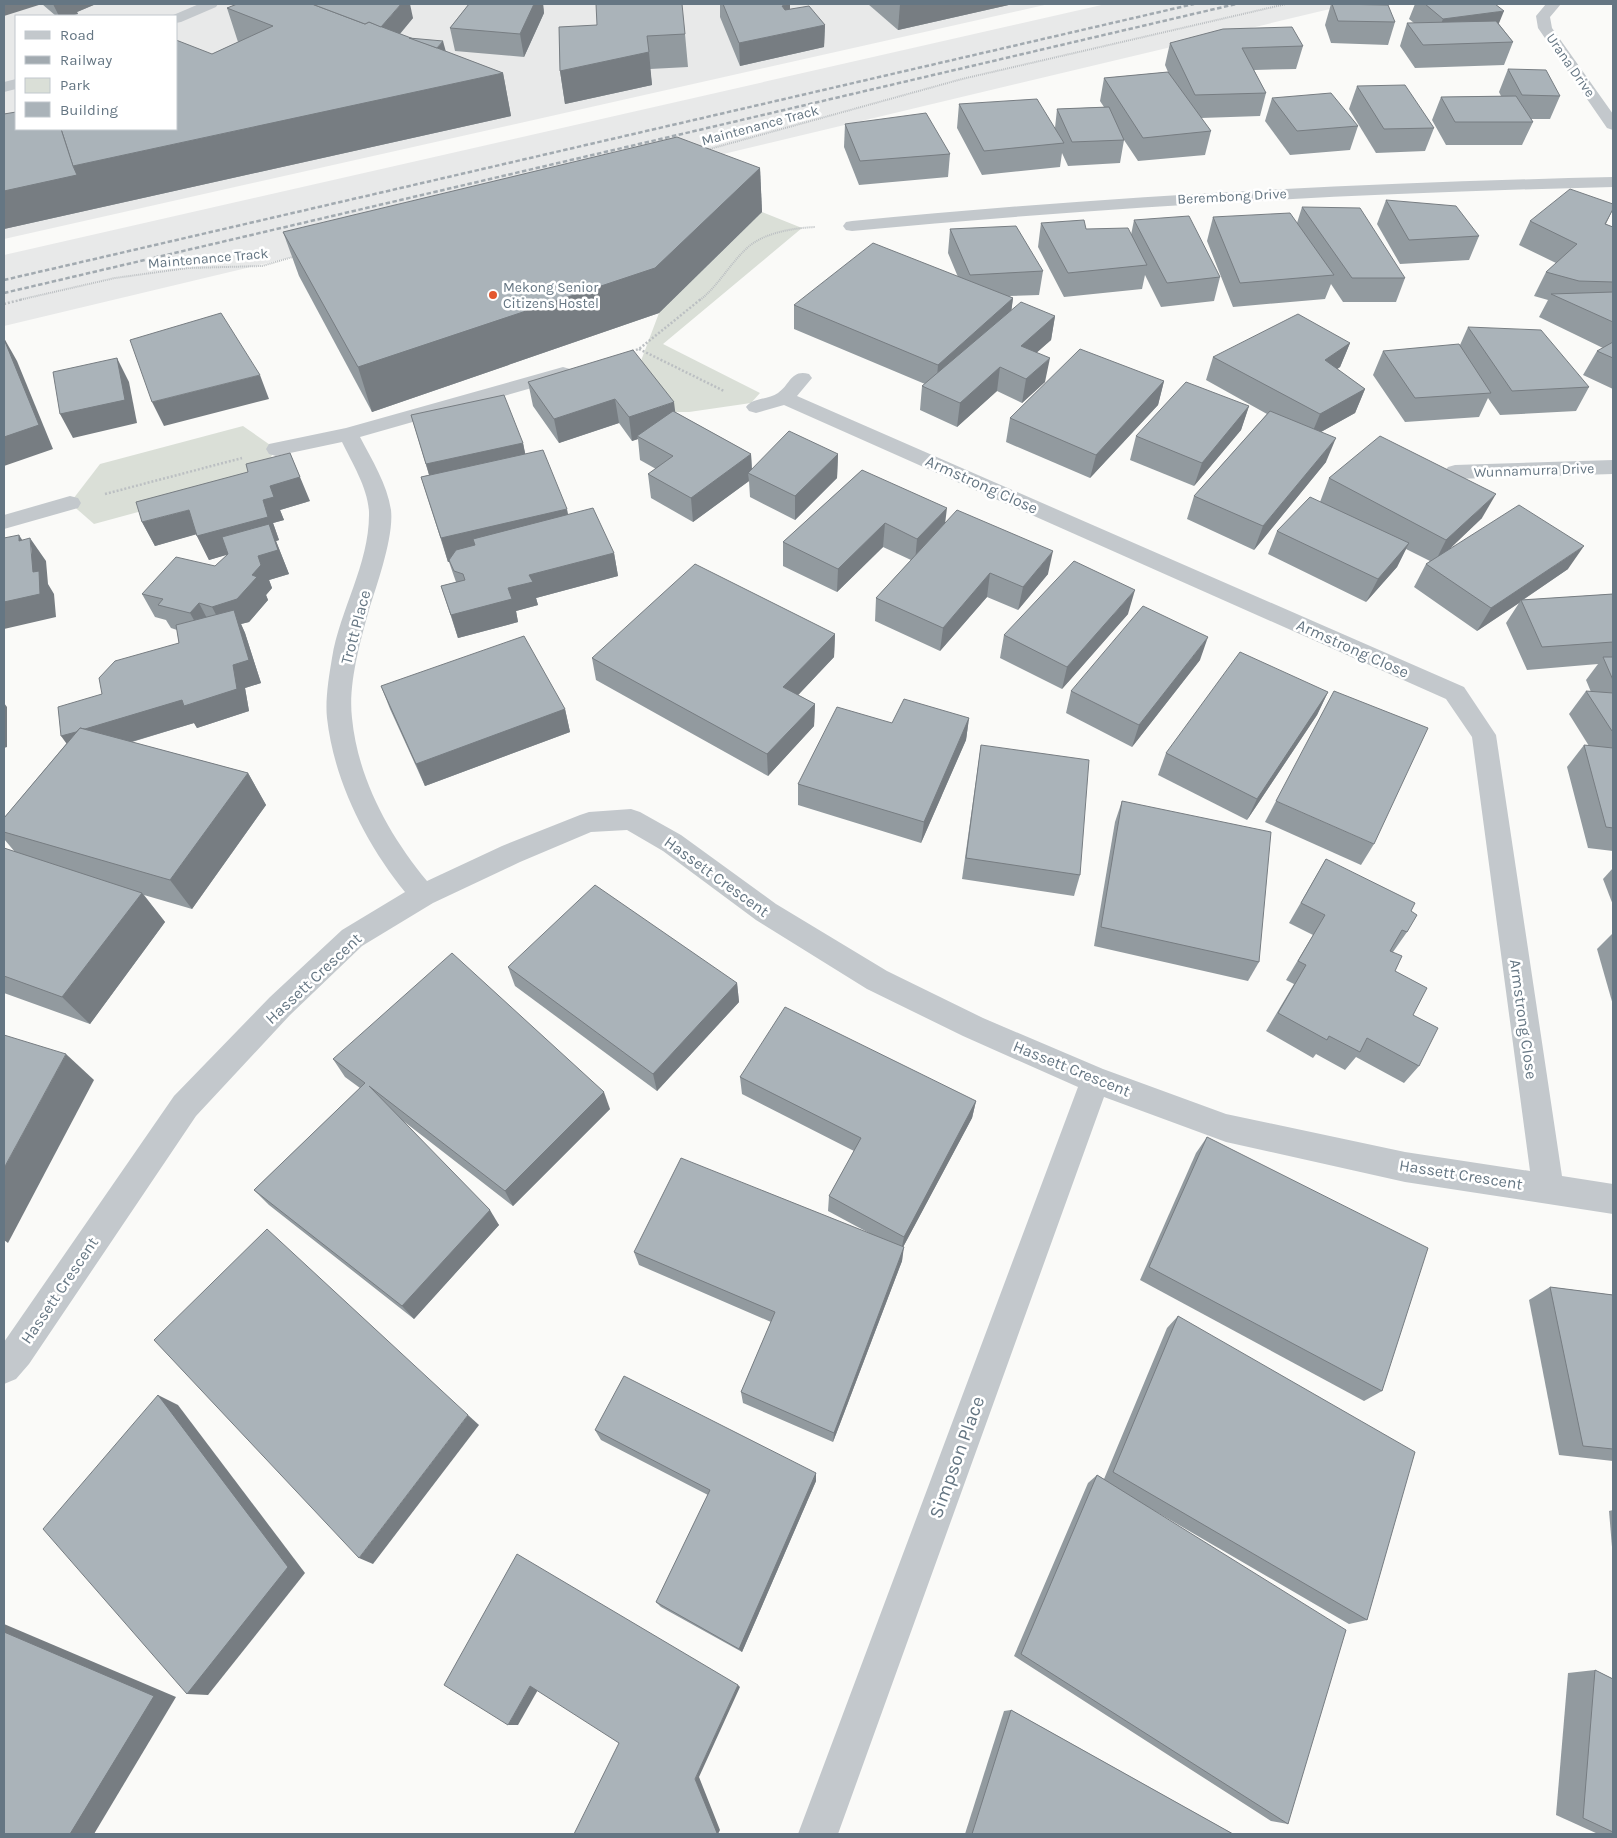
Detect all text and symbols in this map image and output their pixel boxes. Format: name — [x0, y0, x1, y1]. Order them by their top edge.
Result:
legend — [15, 15, 178, 130]
text: Road — [60, 26, 95, 44]
street label: Urana Drive — [1542, 30, 1599, 101]
text: Railway — [60, 51, 112, 69]
text: Park — [60, 76, 90, 94]
text: Building — [60, 101, 118, 119]
street label: Maintenance Track — [700, 102, 821, 149]
street label: Berembong Drive — [1177, 185, 1287, 208]
street label: Maintenance Track — [147, 245, 269, 272]
place label: Mekong Senior Citizens Hostel — [503, 279, 599, 312]
marker: Mekong Senior Citizens Hostel — [487, 289, 499, 301]
street label: Armstrong Close — [923, 451, 1041, 518]
street label: Wunnamurra Drive — [1473, 460, 1595, 481]
street label: Trott Place — [336, 588, 374, 666]
street label: Armstrong Close — [1294, 615, 1412, 682]
street label: Hassett Crescent — [661, 832, 773, 921]
street label: Hassett Crescent — [261, 929, 365, 1028]
street label: Armstrong Close — [1506, 958, 1541, 1080]
street label: Hassett Crescent — [1010, 1036, 1133, 1101]
street label: Hassett Crescent — [1398, 1155, 1524, 1194]
street label: Hassett Crescent — [17, 1233, 102, 1347]
street label: Simpson Place — [925, 1393, 989, 1521]

